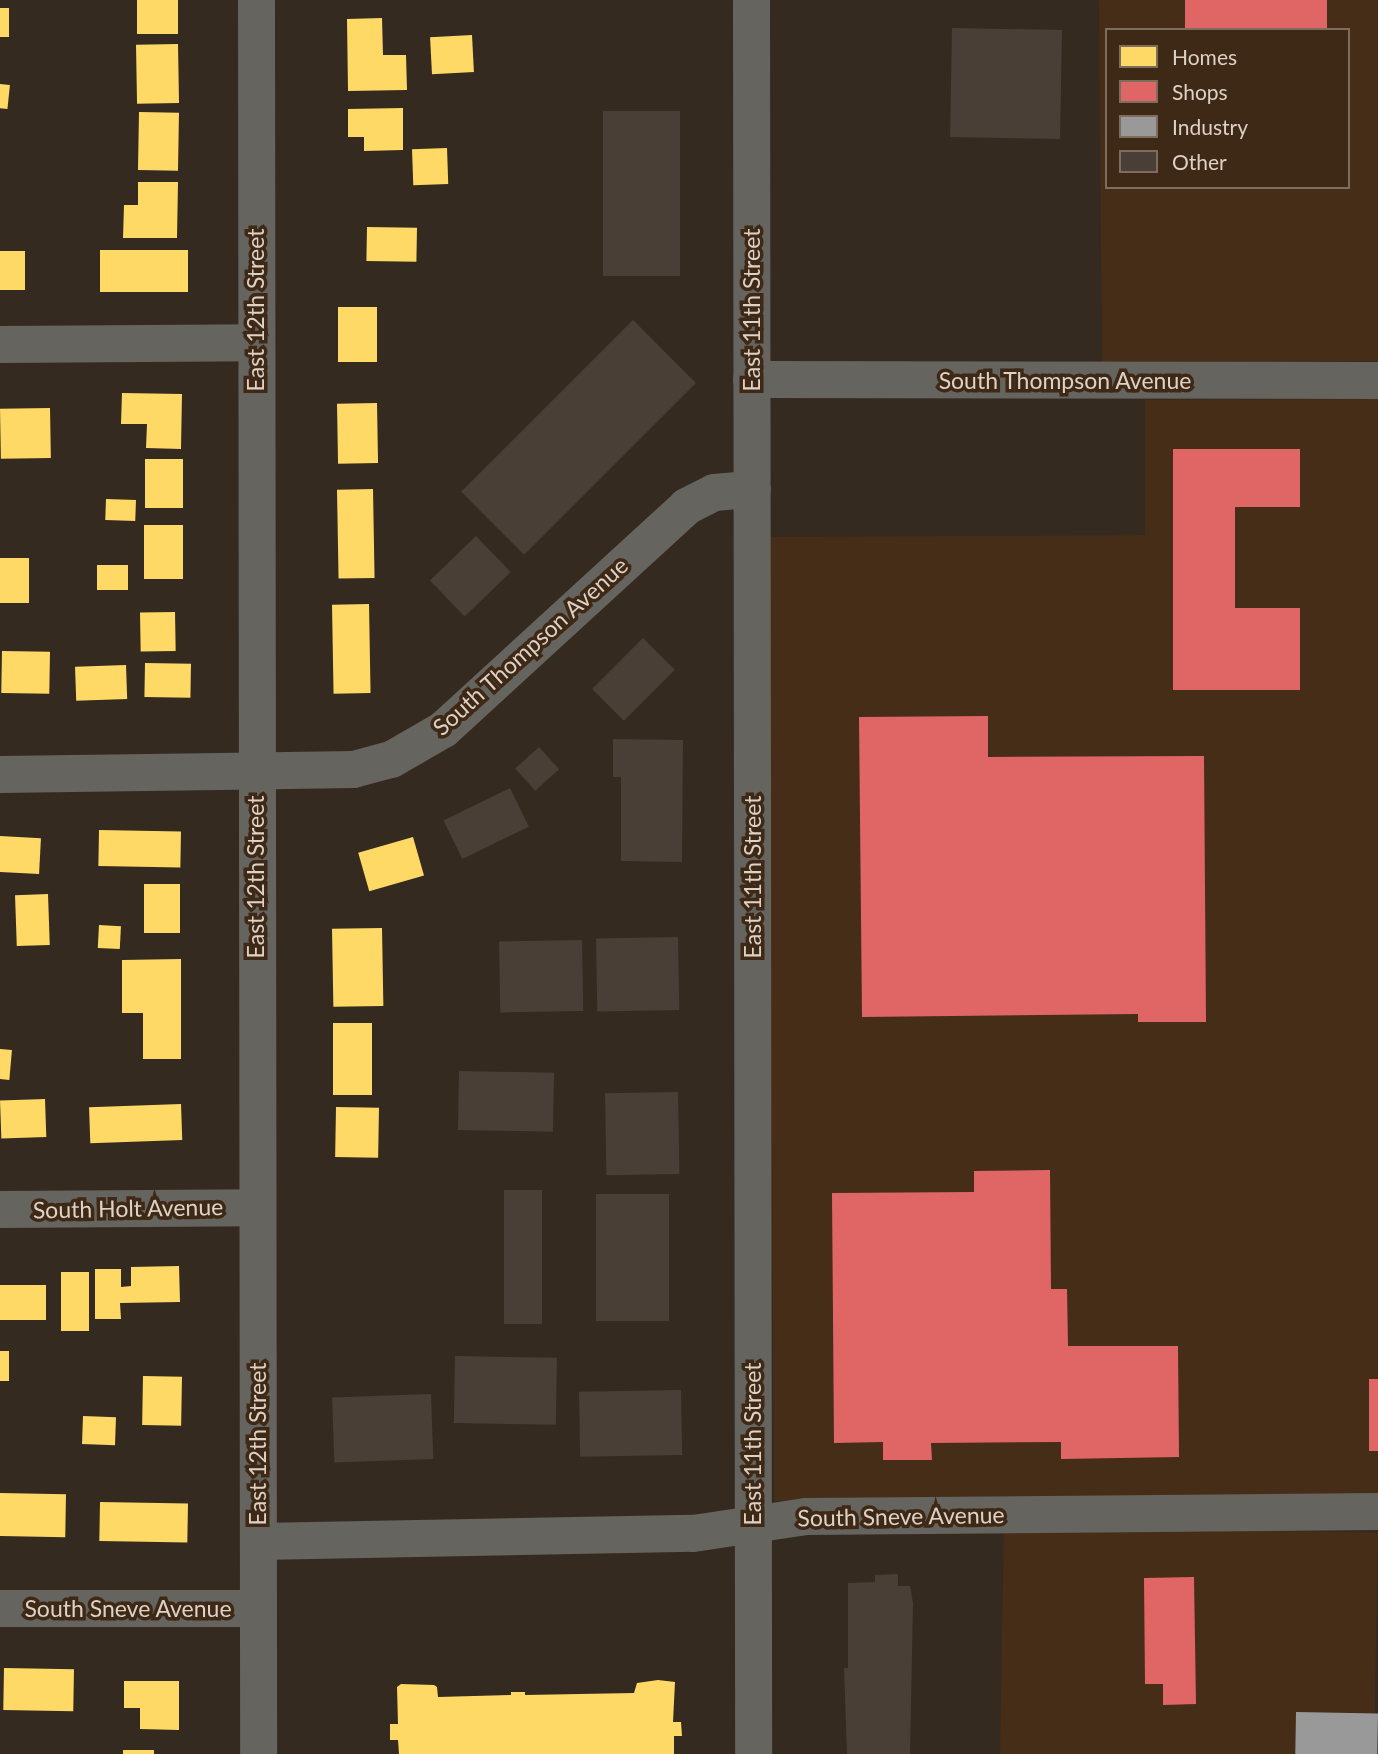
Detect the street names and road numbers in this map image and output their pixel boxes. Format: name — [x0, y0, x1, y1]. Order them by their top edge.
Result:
street label: East 12th Street — [241, 229, 269, 391]
street label: East 11th Street — [737, 229, 765, 391]
street label: South Thompson Avenue — [938, 366, 1192, 394]
street label: South Thompson Avenue — [426, 551, 634, 741]
street label: East 12th Street — [241, 796, 269, 958]
street label: East 11th Street — [738, 796, 766, 958]
street label: South Holt Avenue — [32, 1193, 224, 1223]
street label: East 12th Street — [243, 1363, 271, 1525]
street label: East 11th Street — [738, 1363, 766, 1525]
street label: South Sneve Avenue — [797, 1500, 1005, 1532]
street label: South Sneve Avenue — [24, 1594, 232, 1622]

